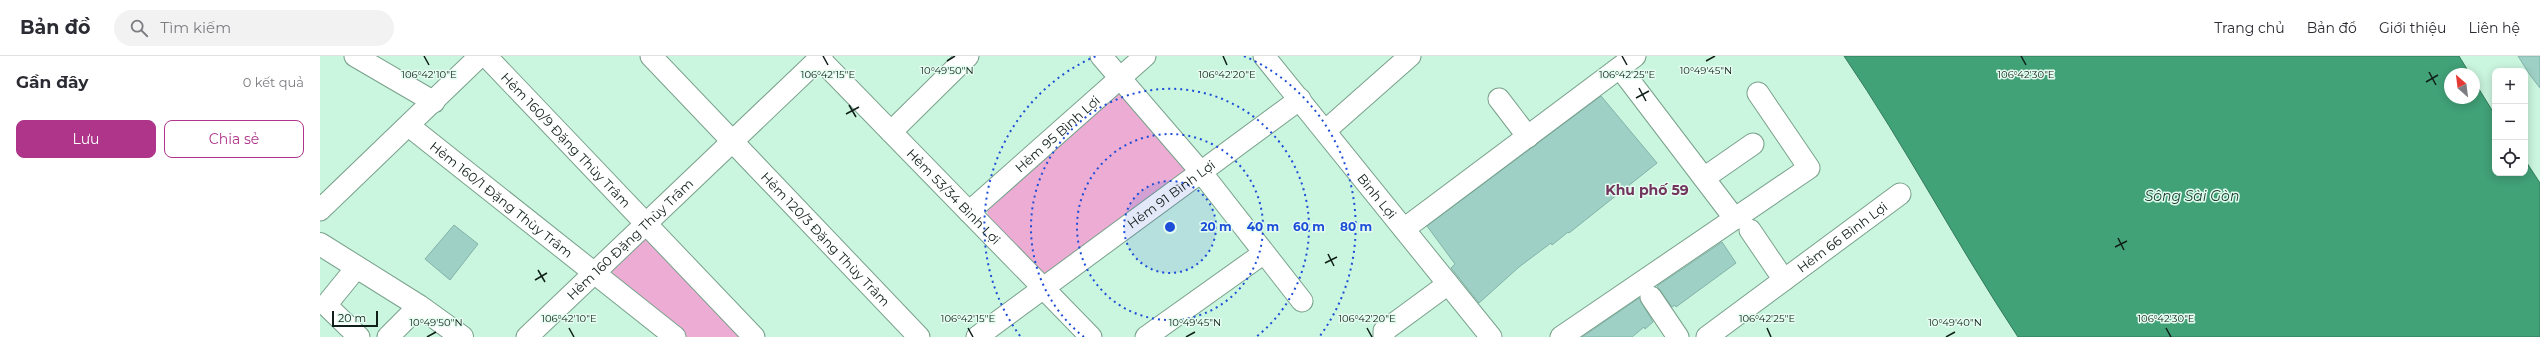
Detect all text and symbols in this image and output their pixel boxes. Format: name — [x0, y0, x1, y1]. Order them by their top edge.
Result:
search box — [114, 10, 394, 46]
text: Bản đồ — [20, 16, 90, 39]
icon: search — [128, 17, 150, 39]
text: Tìm kiếm — [160, 18, 231, 37]
text: Trang chủ — [2214, 19, 2285, 37]
text: Bản đồ — [2307, 19, 2357, 37]
text: Giới thiệu — [2379, 19, 2446, 37]
text: Liên hệ — [2468, 19, 2520, 37]
text: 10°49'50"N — [920, 64, 974, 77]
text: 10°49'45"N — [1680, 64, 1732, 77]
text: 106°42'10"E — [401, 68, 457, 81]
text: 106°42'15"E — [801, 68, 855, 81]
text: 106°42'20"E — [1198, 68, 1256, 81]
text: 106°42'25"E — [1599, 68, 1655, 81]
text: 106°42'30"E — [1997, 68, 2055, 81]
north arrow — [2444, 68, 2480, 104]
map controls — [2492, 68, 2528, 176]
button: + — [2492, 68, 2528, 104]
street label: Hẻm 160/9 Đặng Thùy Trâm — [498, 69, 634, 211]
text: Gần đây — [16, 72, 88, 92]
text: 0 kết quả — [243, 74, 304, 90]
street label: Hẻm 95 Bình Lợi — [1012, 92, 1103, 175]
button: − — [2492, 104, 2528, 140]
button: Lưu — [16, 120, 156, 158]
button: Chia sẻ — [164, 120, 304, 158]
street label: Hẻm 160/1 Đặng Thùy Trâm — [427, 138, 576, 261]
button: locate — [2492, 140, 2528, 176]
street label: Hẻm 53/34 Bình Lợi — [904, 145, 1004, 248]
street label: Hẻm 91 Bình Lợi — [1124, 156, 1218, 232]
street label: Hẻm 120/3 Đặng Thùy Trâm — [758, 169, 893, 310]
street label: Bình Lợi — [1354, 170, 1400, 222]
street label: Hẻm 160 Đặng Thùy Trâm — [563, 175, 696, 303]
district label: Khu phố 59 — [1605, 181, 1689, 199]
water label: Sông Sài Gòn — [2145, 187, 2239, 205]
street label: Hẻm 66 Bình Lợi — [1794, 198, 1890, 276]
text: 20 m — [1200, 219, 1232, 234]
text: 40 m — [1247, 219, 1279, 234]
text: 60 m — [1293, 219, 1325, 234]
text: 80 m — [1340, 219, 1372, 234]
centre of rings — [1163, 220, 1177, 234]
scale bar — [332, 309, 378, 328]
text: 20 m — [338, 311, 366, 325]
text: 106°42'10"E — [541, 312, 597, 325]
text: 106°42'15"E — [941, 312, 995, 325]
text: 106°42'20"E — [1338, 312, 1396, 325]
text: 106°42'25"E — [1739, 312, 1795, 325]
text: 106°42'30"E — [2137, 312, 2195, 325]
text: 10°49'50"N — [409, 316, 463, 329]
text: 10°49'45"N — [1169, 316, 1221, 329]
text: 10°49'40"N — [1928, 316, 1982, 329]

